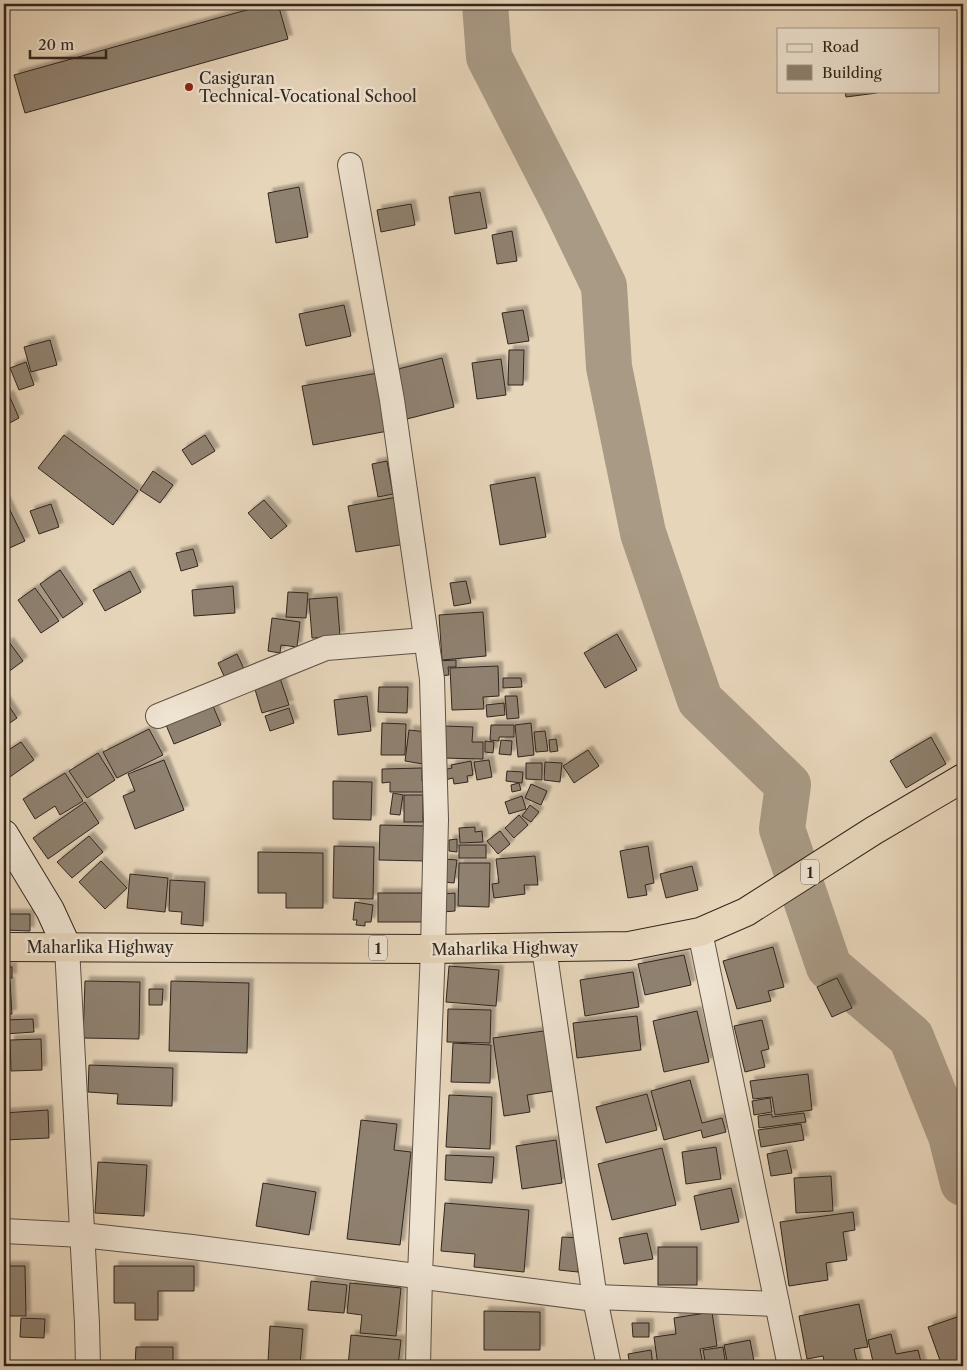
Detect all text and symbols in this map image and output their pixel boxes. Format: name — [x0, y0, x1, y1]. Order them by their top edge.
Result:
scale bar — [30, 28, 106, 60]
legend — [777, 28, 940, 92]
text: 20 m — [38, 35, 74, 54]
text: Road — [822, 37, 859, 56]
text: Building — [822, 63, 882, 82]
place label: Casiguran Technical-Vocational School — [199, 68, 417, 106]
marker: Casiguran Technical-Vocational School — [183, 81, 195, 93]
road number: 1 — [801, 860, 819, 884]
road number: 1 — [369, 936, 387, 960]
street label: Maharlika Highway — [26, 937, 175, 957]
street label: Maharlika Highway — [431, 937, 580, 959]

